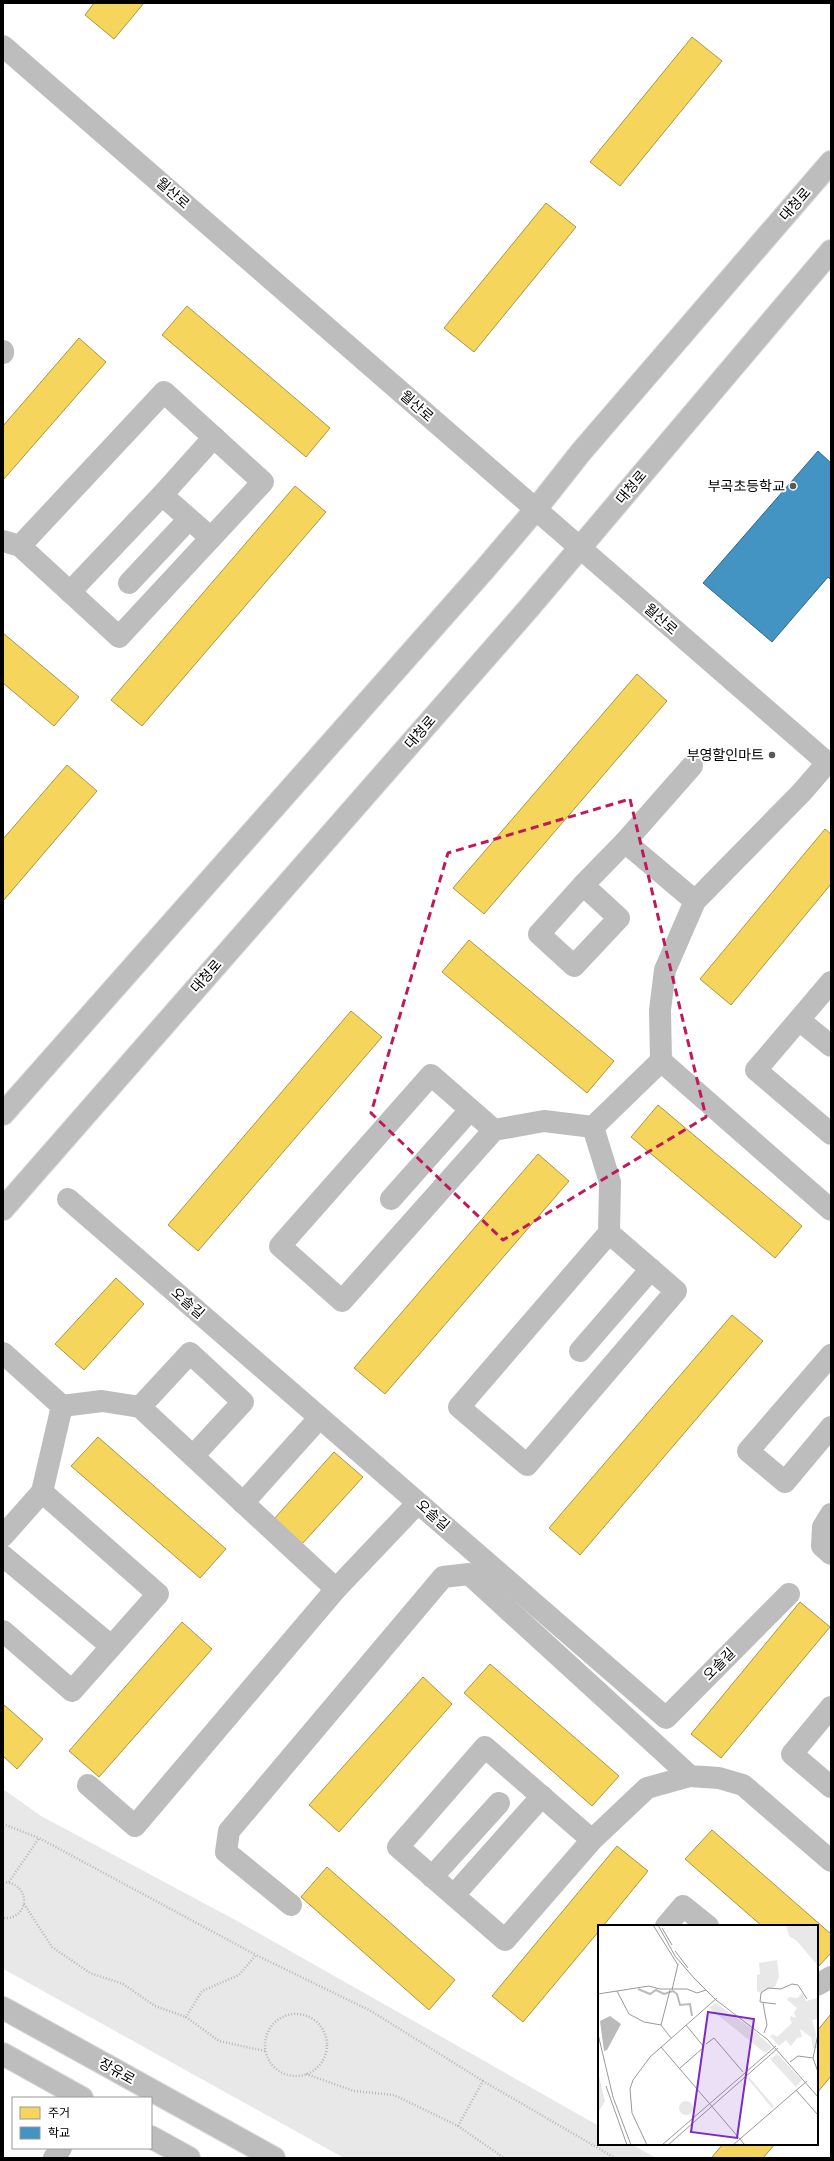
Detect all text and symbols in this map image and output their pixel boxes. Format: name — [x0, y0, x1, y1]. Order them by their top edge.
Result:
street label: 월산로 — [153, 174, 194, 213]
street label: 대청로 — [776, 183, 815, 224]
street label: 월산로 — [397, 387, 438, 426]
street label: 대청로 — [612, 466, 650, 508]
place label: 부곡초등학교 — [708, 477, 785, 495]
marker: 부곡초등학교 — [788, 481, 798, 491]
street label: 월산로 — [641, 600, 682, 639]
street label: 대청로 — [401, 711, 440, 752]
place label: 부영할인마트 — [687, 746, 764, 764]
marker: 부영할인마트 — [767, 750, 777, 760]
street label: 대청로 — [187, 955, 226, 996]
street label: 오솔길 — [168, 1284, 208, 1322]
street label: 오솔길 — [413, 1496, 453, 1534]
street label: 오솔길 — [699, 1644, 739, 1684]
inset map — [598, 1925, 818, 2145]
street label: 장유로 — [96, 2054, 138, 2088]
legend — [12, 2097, 152, 2149]
text: 주거 — [48, 2105, 70, 2120]
text: 학교 — [48, 2125, 70, 2140]

